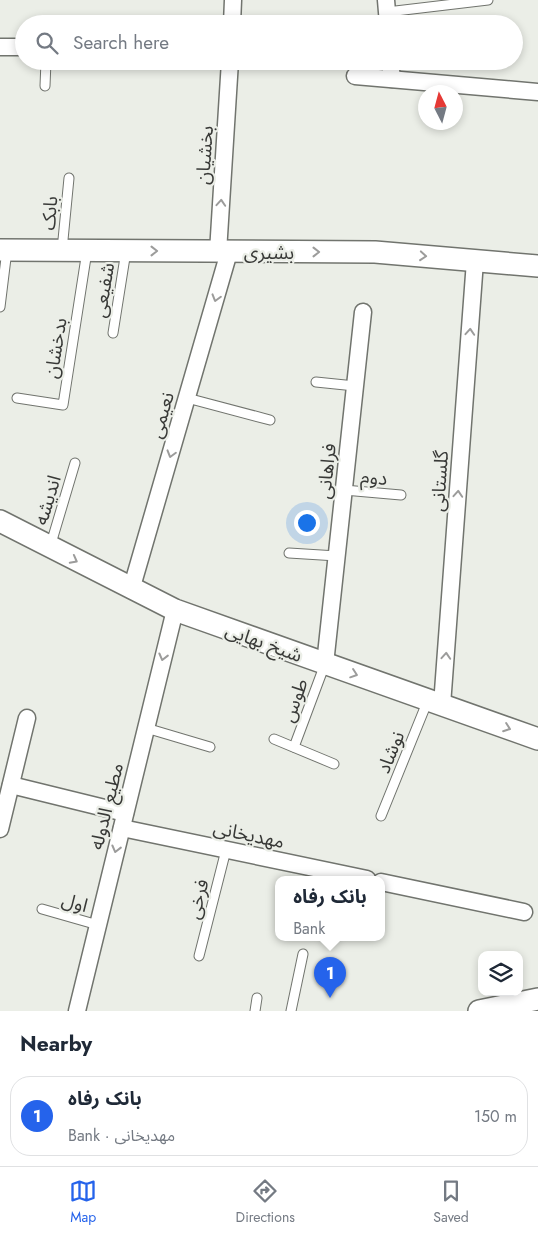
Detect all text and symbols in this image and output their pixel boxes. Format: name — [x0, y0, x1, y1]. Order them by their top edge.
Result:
search box — [15, 15, 523, 70]
icon: search — [33, 29, 61, 57]
text: Search here — [73, 29, 169, 56]
north arrow — [418, 85, 463, 130]
street label: بخشیان — [189, 125, 220, 185]
street label: بابک — [35, 195, 64, 231]
one-way arrow — [215, 199, 226, 207]
street label: بشیری — [244, 239, 294, 266]
one-way arrow — [150, 246, 158, 256]
one-way arrow — [312, 247, 320, 257]
one-way arrow — [419, 251, 427, 262]
street label: شفیعی — [86, 261, 121, 319]
one-way arrow — [211, 294, 222, 303]
street label: بدخشان — [37, 316, 74, 380]
one-way arrow — [464, 328, 475, 336]
street label: نعیمی — [142, 389, 181, 441]
street label: فراهانی — [310, 442, 343, 500]
street label: گلستانی — [424, 448, 455, 513]
one-way arrow — [166, 450, 176, 458]
street label: دوم — [359, 463, 388, 493]
street label: اندیشه — [27, 472, 68, 528]
one-way arrow — [452, 490, 463, 498]
your location — [294, 510, 320, 536]
one-way arrow — [69, 554, 78, 564]
street label: شیخ بهایی — [221, 616, 306, 670]
one-way arrow — [440, 652, 451, 660]
one-way arrow — [158, 653, 169, 662]
one-way arrow — [349, 668, 358, 678]
street label: طوس — [274, 674, 315, 726]
one-way arrow — [502, 722, 511, 732]
street label: نوشاد — [370, 727, 411, 777]
street label: مطیع الدوله — [83, 760, 131, 853]
street label: مهدیخانی — [211, 814, 287, 855]
one-way arrow — [111, 845, 122, 854]
street label: فرخی — [179, 876, 215, 922]
popup — [275, 876, 385, 941]
text: بانک رفاه — [293, 883, 367, 910]
street label: اول — [59, 886, 91, 919]
text: Bank — [293, 917, 325, 940]
map controls — [478, 951, 523, 996]
button: layers — [478, 951, 523, 996]
pin: 1 — [314, 957, 346, 998]
text: Nearby — [20, 1029, 92, 1059]
text: بانک رفاه — [68, 1085, 142, 1112]
text: 1 — [33, 1105, 41, 1128]
text: 150 m — [474, 1105, 517, 1128]
text: Bank · مهدیخانی — [68, 1124, 175, 1147]
tab: Map — [69, 1177, 97, 1227]
tab: Directions — [236, 1177, 295, 1227]
tab: Saved — [433, 1177, 469, 1227]

